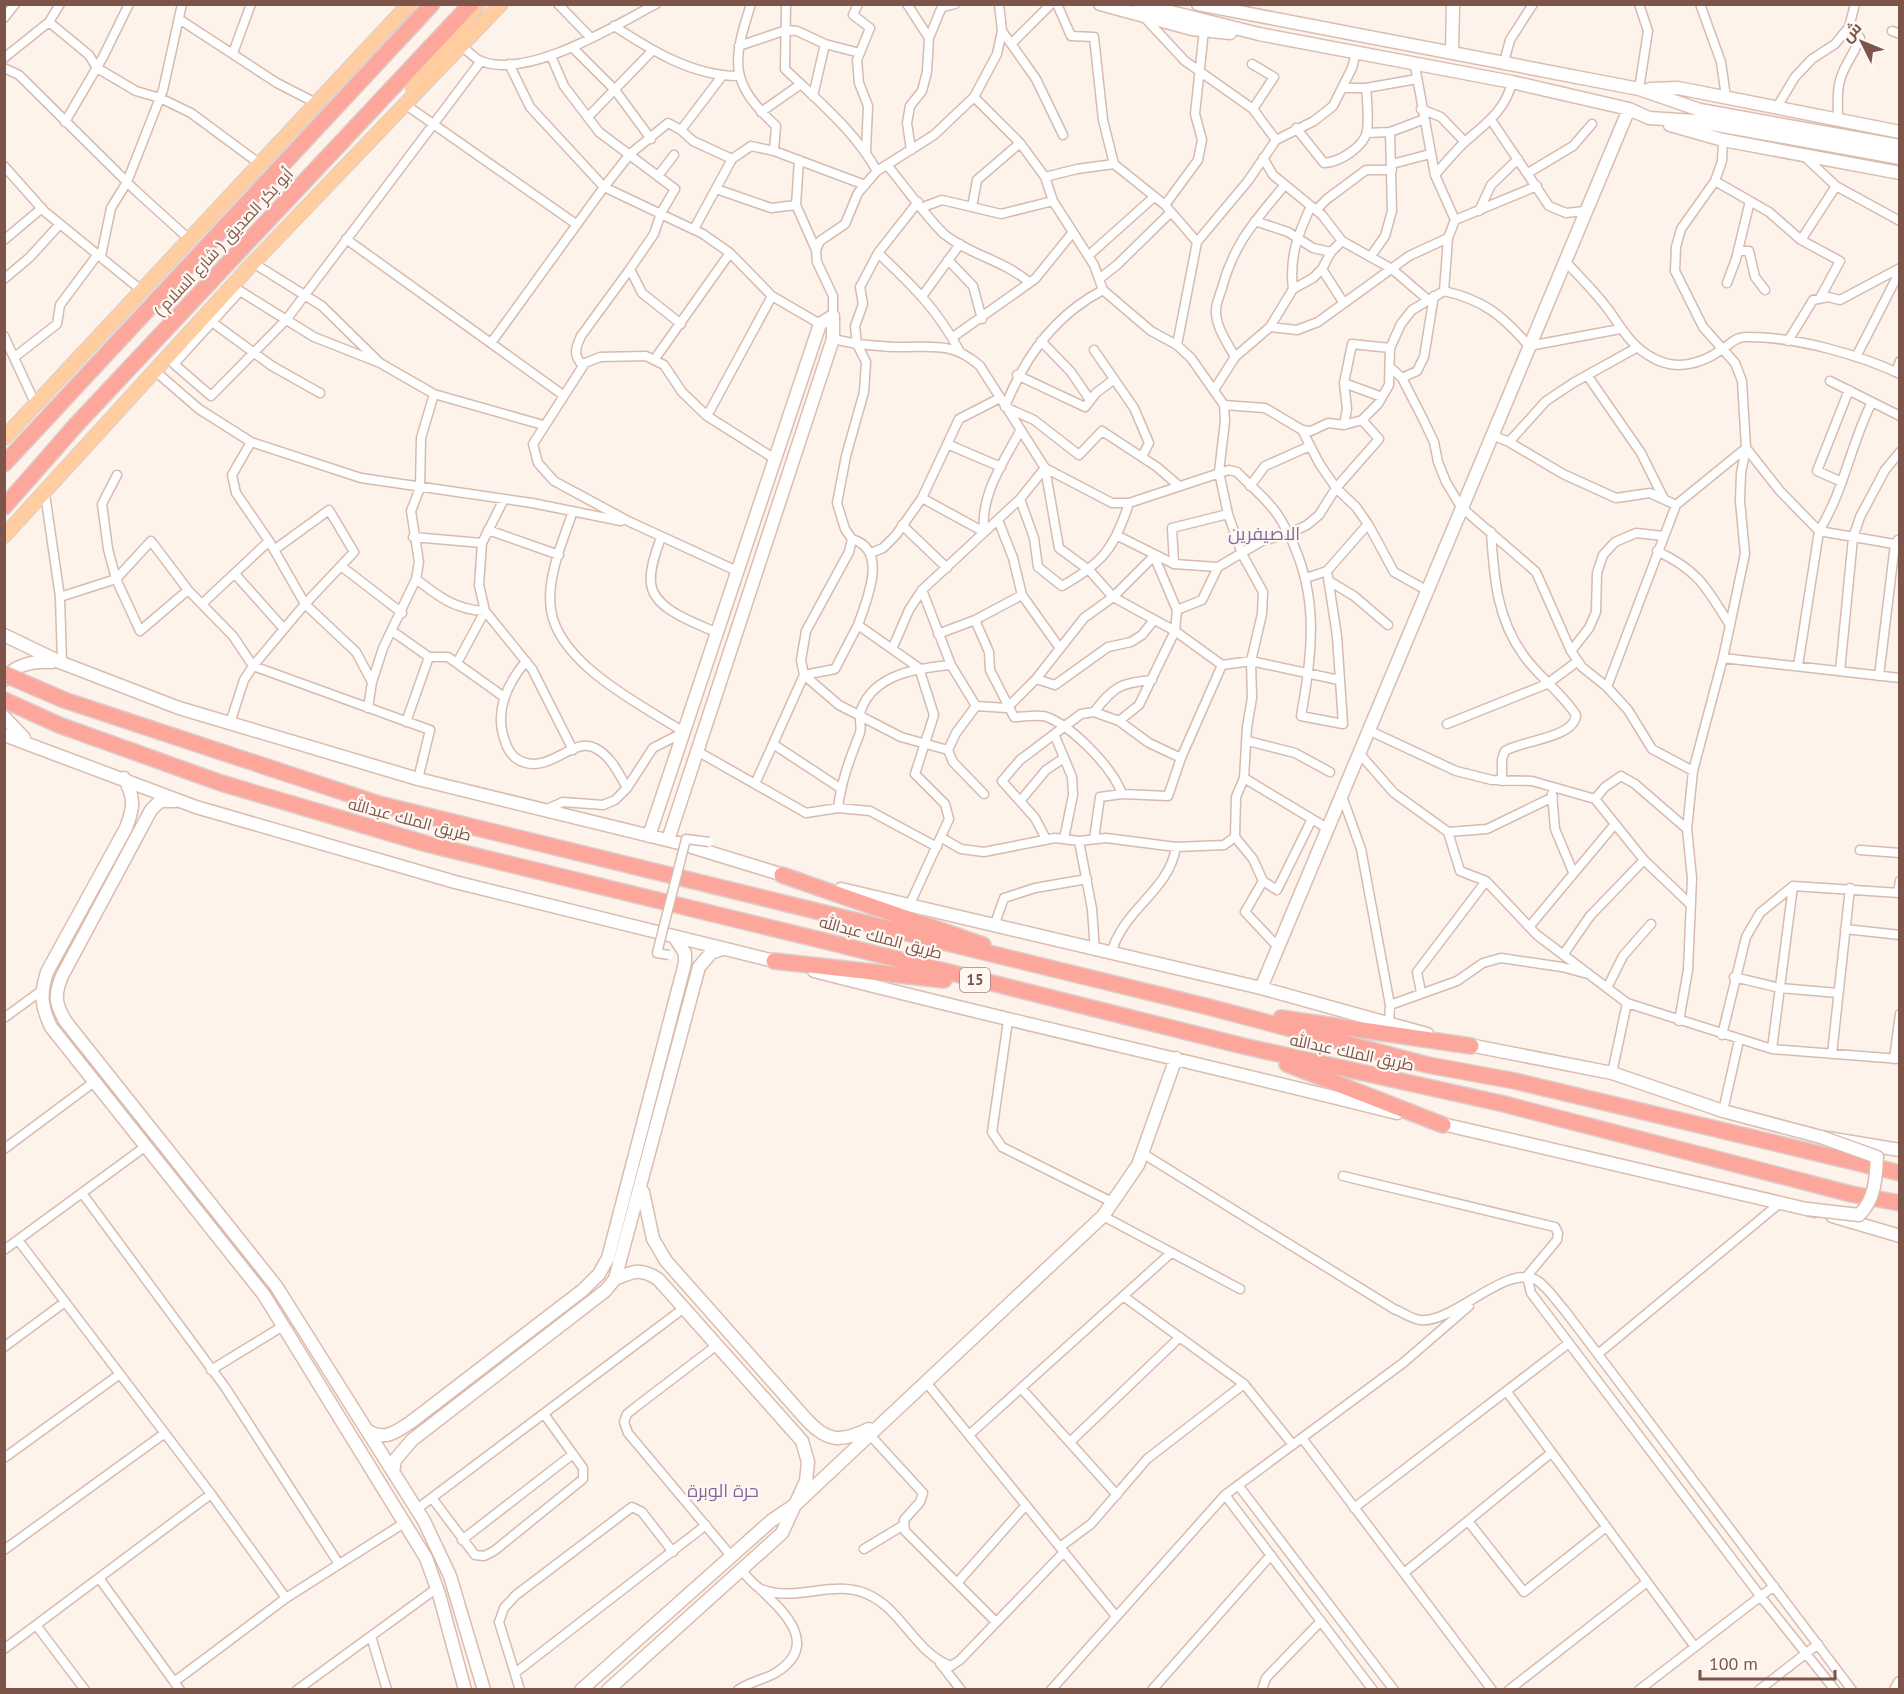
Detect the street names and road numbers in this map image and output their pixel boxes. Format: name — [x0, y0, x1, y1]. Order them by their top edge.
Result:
street label: ( شارع السلام ) أبو بكر الصديق — [149, 164, 299, 322]
street label: طريق الملك عبدالله — [346, 793, 474, 846]
street label: طريق الملك عبدالله — [817, 911, 945, 964]
road number: 15 — [960, 968, 990, 992]
street label: طريق الملك عبدالله — [1288, 1029, 1416, 1076]

